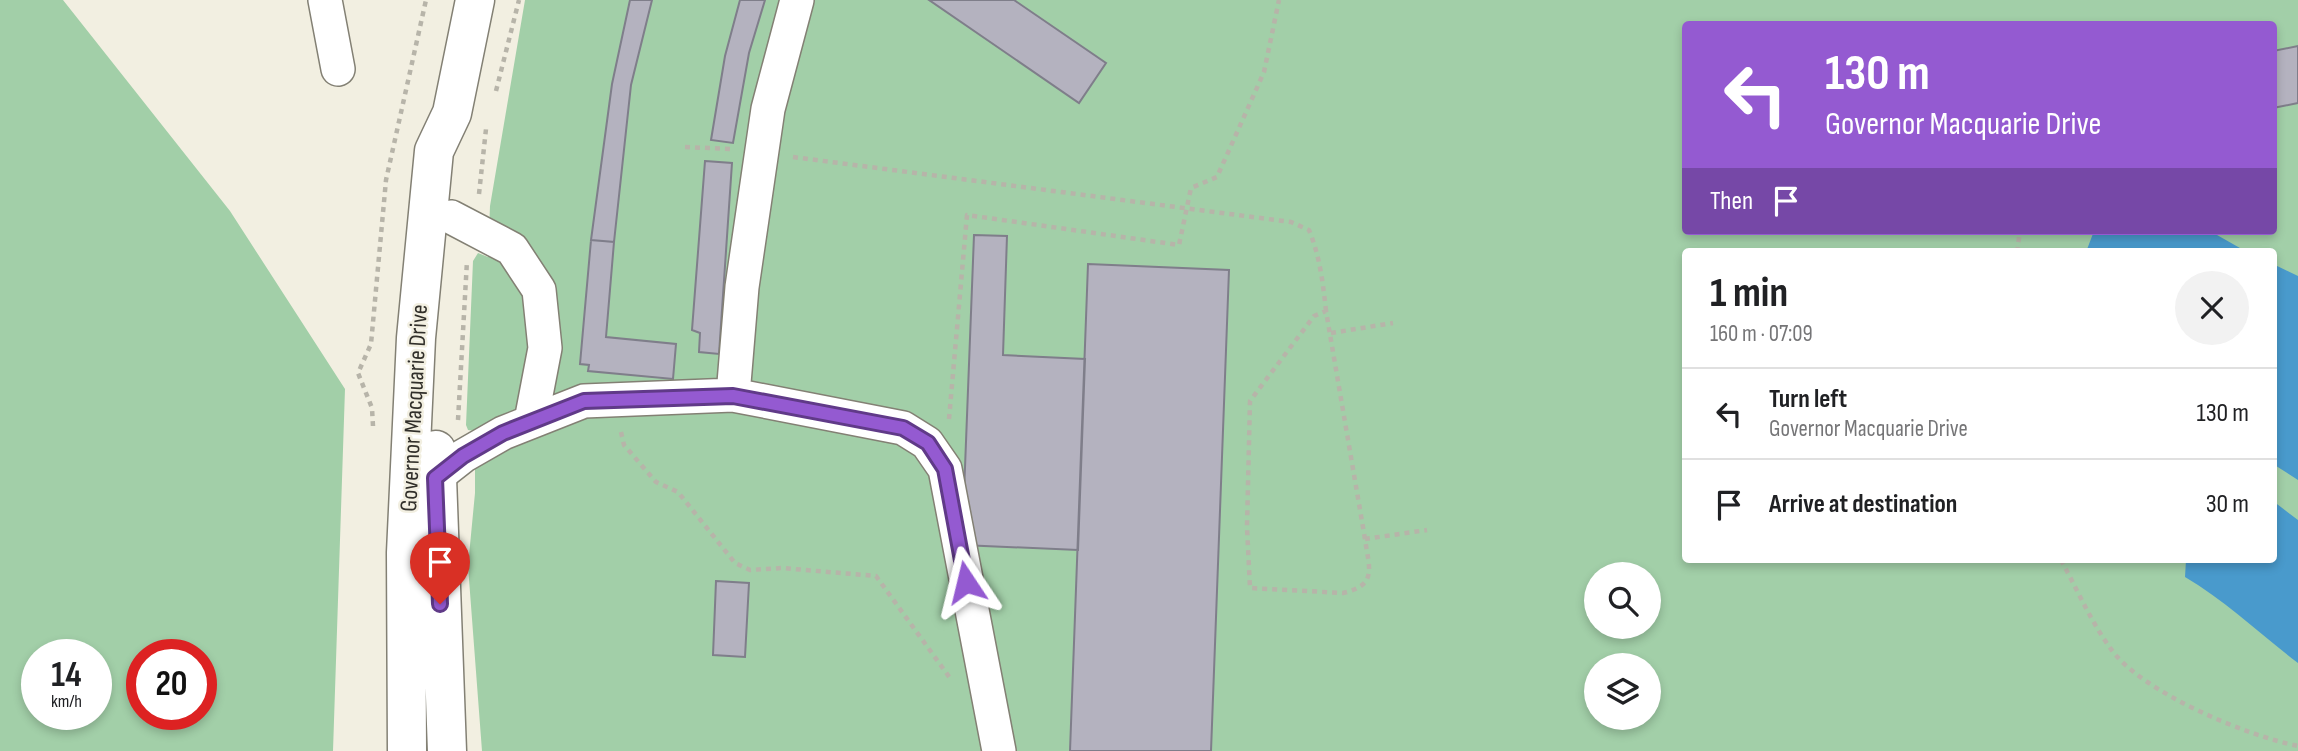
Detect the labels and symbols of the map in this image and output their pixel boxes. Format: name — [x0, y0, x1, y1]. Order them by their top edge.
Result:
street label: Governor Macquarie Drive — [394, 304, 434, 512]
pin — [410, 532, 470, 604]
position arrow — [929, 545, 1003, 619]
speed limit sign: 20 — [126, 639, 217, 730]

